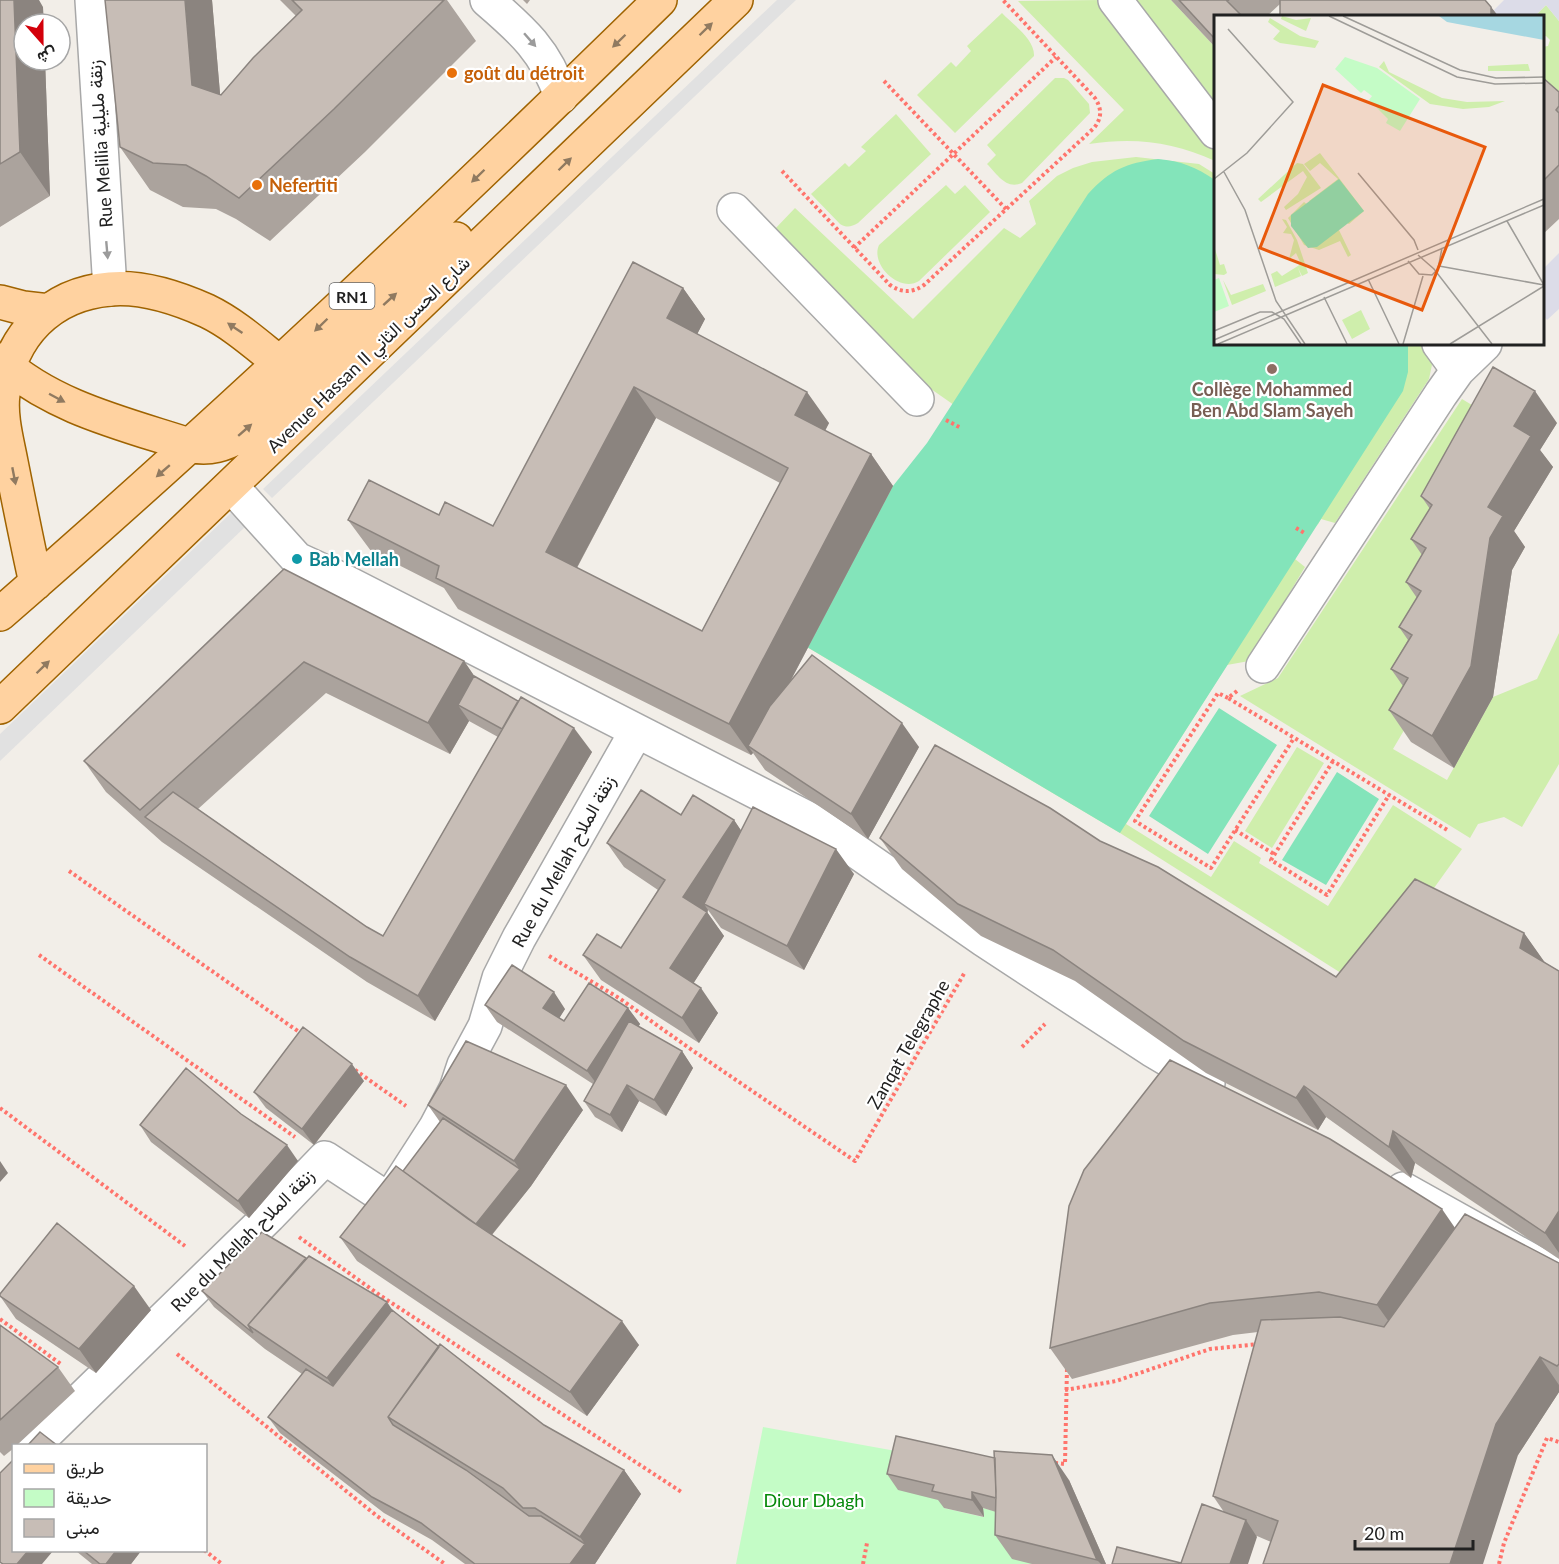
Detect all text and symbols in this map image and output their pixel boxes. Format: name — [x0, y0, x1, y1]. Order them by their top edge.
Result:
north arrow — [12, 12, 72, 72]
inset map — [1214, 15, 1544, 345]
one-way arrow — [698, 22, 713, 36]
one-way arrow — [523, 32, 536, 47]
one-way arrow — [611, 34, 626, 48]
text: ش — [35, 43, 60, 69]
street label: Rue Melilia زنقة مليلية — [83, 59, 118, 229]
place label: goût du détroit — [464, 62, 584, 84]
marker: goût du détroit — [445, 66, 459, 80]
one-way arrow — [558, 157, 573, 171]
one-way arrow — [471, 169, 486, 182]
place label: Nefertiti — [269, 174, 338, 196]
marker: Nefertiti — [250, 178, 264, 192]
one-way arrow — [102, 241, 112, 260]
street label: Avenue Hassan II شارع الحسن الثاني — [262, 251, 477, 461]
road number: RN1 — [330, 283, 374, 309]
one-way arrow — [382, 293, 397, 306]
one-way arrow — [314, 318, 329, 332]
one-way arrow — [227, 323, 243, 334]
marker: Collège Mohammed Ben Abd Slam Sayeh — [1265, 362, 1279, 376]
place label: Collège Mohammed Ben Abd Slam Sayeh — [1191, 378, 1353, 421]
one-way arrow — [49, 393, 66, 403]
one-way arrow — [237, 424, 252, 437]
one-way arrow — [156, 464, 171, 477]
one-way arrow — [10, 467, 19, 486]
place label: Bab Mellah — [309, 548, 399, 570]
marker: Bab Mellah — [290, 552, 304, 566]
one-way arrow — [35, 661, 49, 675]
street label: Rue du Mellah زنقة الملاح — [507, 771, 621, 952]
street label: Zanqat Telegraphe — [862, 976, 954, 1112]
street label: Rue du Mellah زنقة الملاح — [166, 1164, 320, 1318]
legend — [12, 1444, 207, 1552]
text: طريق — [66, 1456, 104, 1479]
text: حديقة — [66, 1486, 112, 1508]
park label: Diour Dbagh — [764, 1489, 864, 1511]
scale bar — [1355, 1513, 1474, 1551]
text: مبنى — [66, 1516, 100, 1539]
text: 20 m — [1364, 1522, 1404, 1544]

